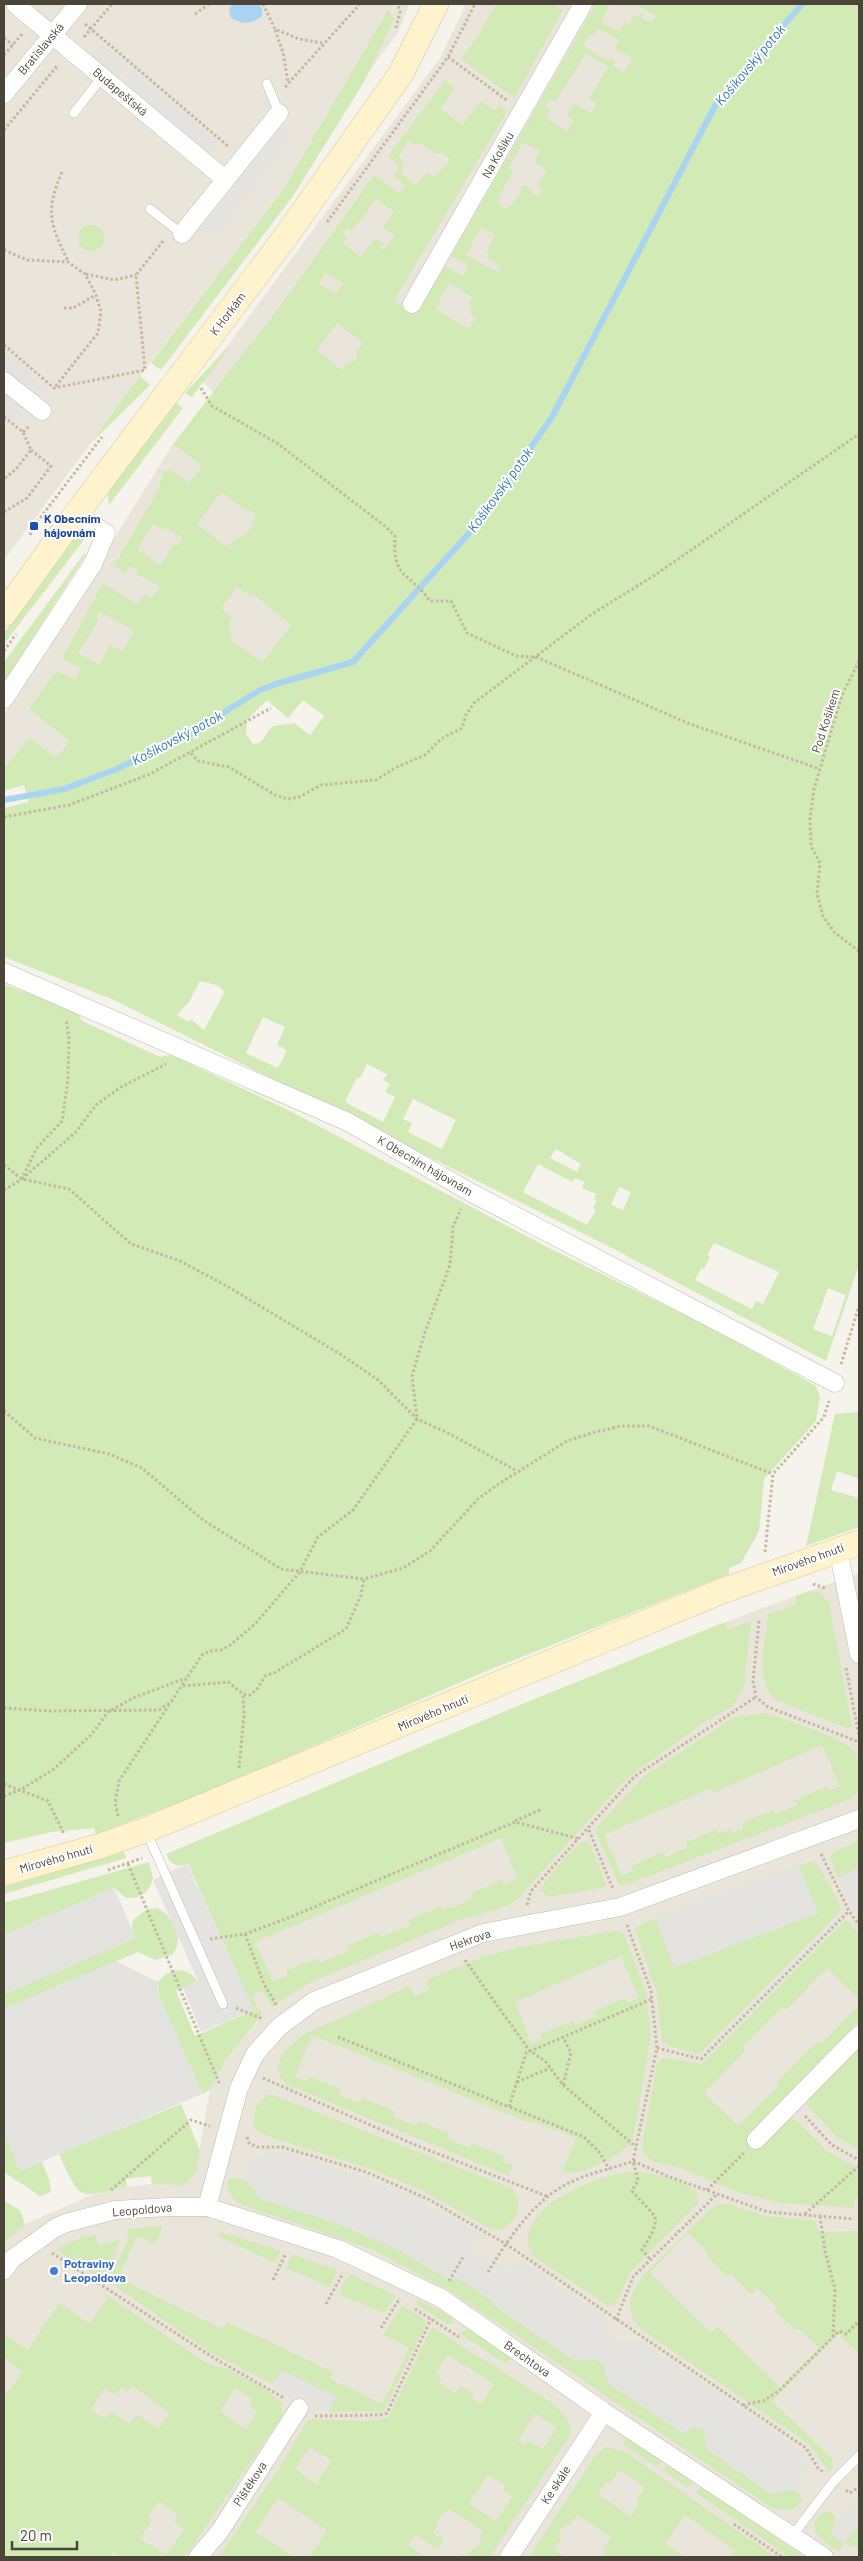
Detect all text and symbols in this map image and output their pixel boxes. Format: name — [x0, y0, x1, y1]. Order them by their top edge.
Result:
street label: Bratislavská — [15, 20, 66, 77]
water label: Košíkovský potok — [711, 21, 789, 109]
street label: Budapešťská — [90, 64, 151, 118]
street label: Na Košíku — [478, 129, 516, 180]
street label: K Horkám — [206, 289, 248, 338]
water label: Košíkovský potok — [463, 444, 536, 535]
place label: K Obecním hájovnám — [44, 511, 101, 539]
marker: K Obecním hájovnám — [28, 520, 40, 532]
street label: Pod Košíkem — [808, 687, 842, 754]
water label: Košíkovský potok — [128, 706, 225, 769]
street label: K Obecním hájovnám — [375, 1132, 476, 1198]
street label: Mírového hnutí — [770, 1539, 846, 1579]
street label: Mírového hnutí — [395, 1691, 470, 1733]
street label: Mírového hnutí — [18, 1841, 94, 1875]
street label: Hekrova — [447, 1926, 492, 1953]
street label: Leopoldova — [111, 2199, 172, 2219]
place label: Potraviny Leopoldova — [64, 2256, 126, 2284]
marker: Potraviny Leopoldova — [48, 2265, 60, 2277]
street label: Brechtova — [502, 2337, 553, 2379]
street label: Pištěkova — [230, 2459, 269, 2508]
street label: Ke skále — [538, 2463, 573, 2506]
scale bar — [12, 2518, 78, 2550]
text: 20 m — [20, 2526, 52, 2544]

